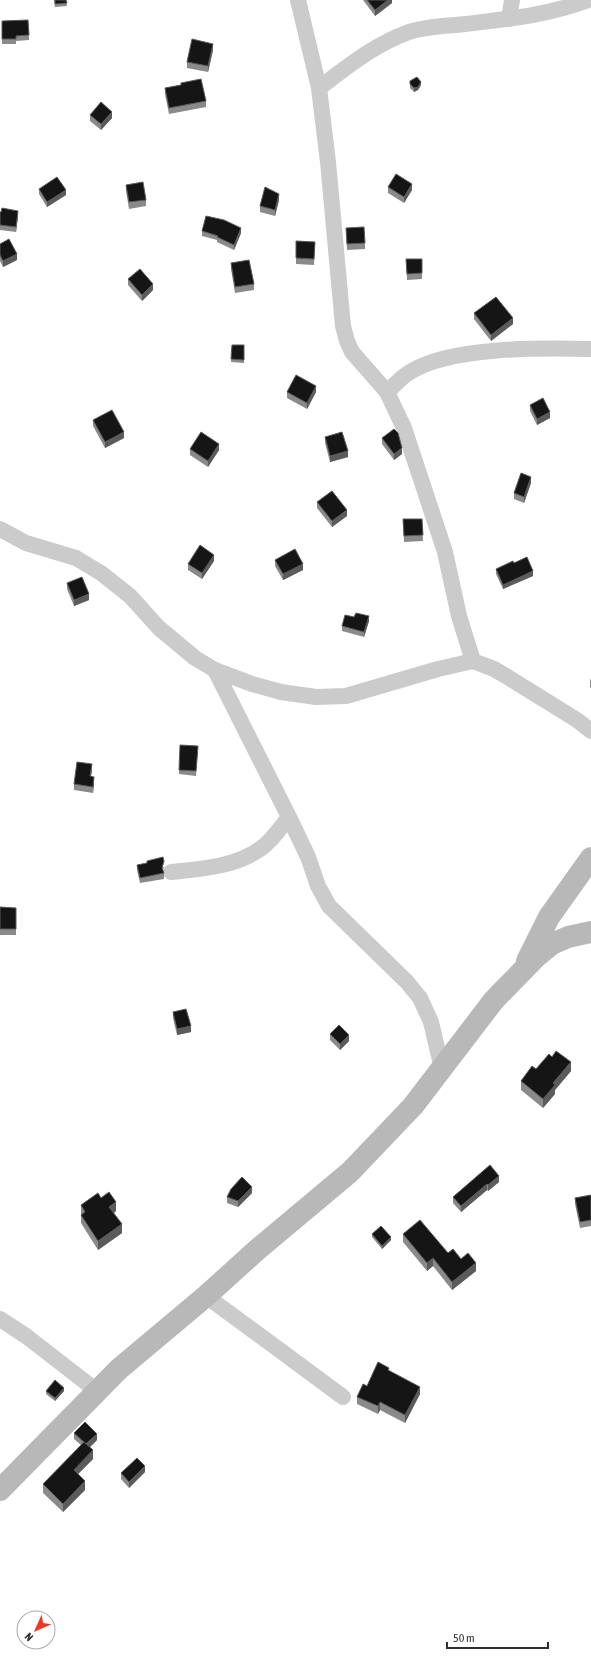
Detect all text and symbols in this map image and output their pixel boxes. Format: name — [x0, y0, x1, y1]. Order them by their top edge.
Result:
north arrow — [16, 1610, 56, 1650]
scale bar — [447, 1624, 548, 1650]
text: N — [22, 1631, 35, 1644]
text: 50 m — [453, 1631, 475, 1645]

